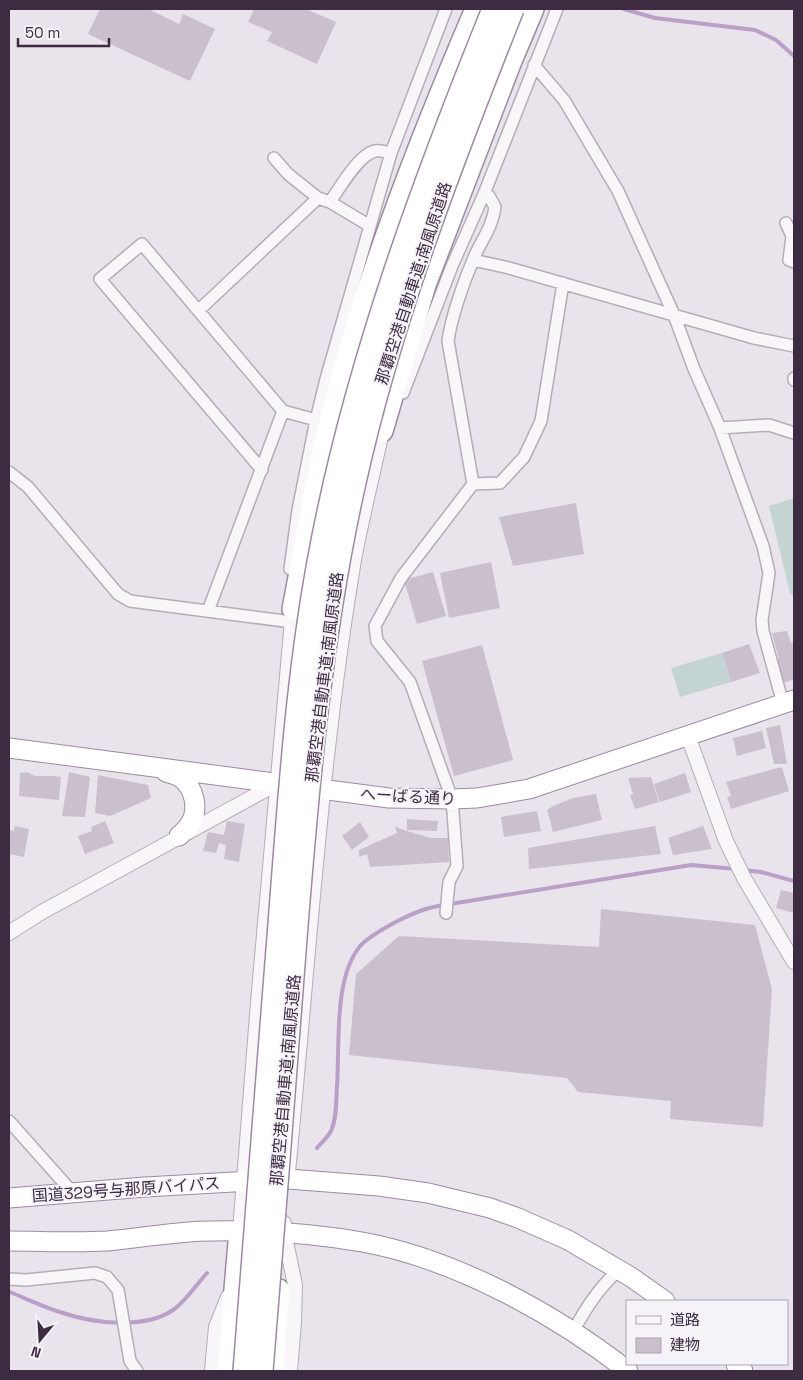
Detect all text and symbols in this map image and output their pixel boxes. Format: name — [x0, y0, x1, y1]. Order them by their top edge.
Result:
scale bar — [18, 15, 109, 47]
text: 50 m — [25, 23, 60, 42]
street label: 那覇空港自動車道;南風原道路 — [371, 179, 456, 387]
street label: 那覇空港自動車道;南風原道路 — [301, 571, 348, 784]
street label: へーばる通り — [359, 784, 456, 809]
street label: 那覇空港自動車道;南風原道路 — [266, 974, 305, 1187]
street label: 国道329号与那原バイパス — [31, 1172, 221, 1207]
legend — [626, 1300, 788, 1365]
text: 道路 — [670, 1310, 700, 1329]
north arrow — [15, 1315, 65, 1365]
text: 建物 — [670, 1335, 700, 1354]
text: N — [29, 1342, 43, 1362]

